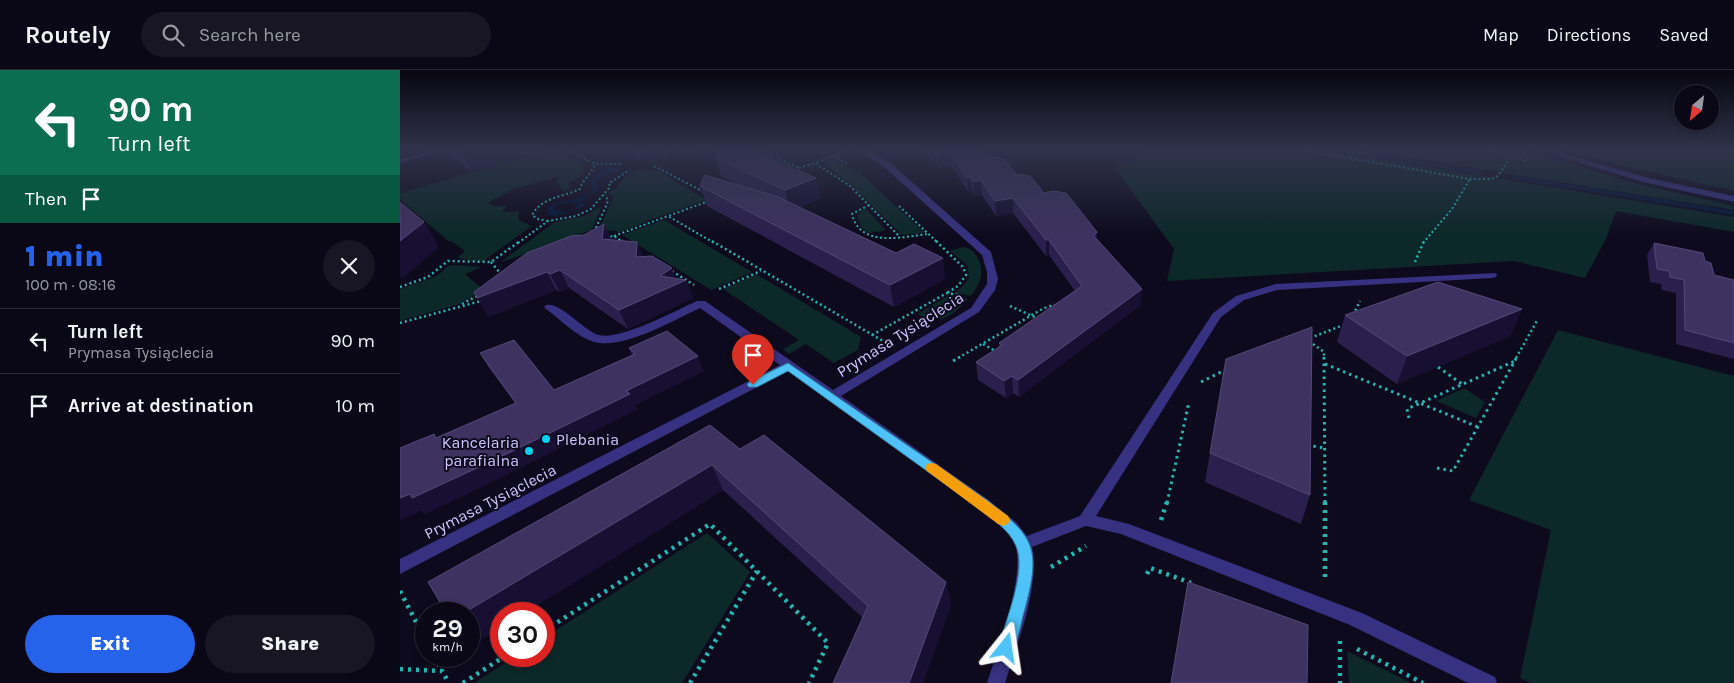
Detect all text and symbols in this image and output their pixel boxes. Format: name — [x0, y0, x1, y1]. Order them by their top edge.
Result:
search box — [141, 12, 491, 57]
text: Routely — [25, 21, 111, 49]
icon: search — [159, 21, 187, 49]
text: Search here — [199, 24, 301, 46]
text: Map — [1483, 24, 1519, 46]
text: Directions — [1547, 24, 1631, 46]
text: Saved — [1659, 24, 1709, 46]
north arrow — [1674, 85, 1719, 130]
map controls — [1674, 85, 1719, 130]
text: 90 m — [108, 89, 194, 130]
icon: left — [25, 90, 90, 155]
text: Turn left — [108, 131, 191, 157]
icon: arrive — [77, 185, 105, 213]
text: Then — [25, 188, 67, 210]
text: 1 min — [25, 238, 104, 274]
button: close — [323, 240, 375, 292]
text: 100 m · 08:16 — [25, 275, 116, 294]
street label: Prymasa Tysiąclecia — [833, 288, 967, 381]
text: Turn left — [68, 321, 143, 343]
icon: left — [25, 327, 53, 355]
text: 90 m — [330, 330, 375, 352]
pin — [732, 334, 774, 385]
icon: arrive — [739, 341, 767, 369]
text: Prymasa Tysiąclecia — [68, 343, 214, 362]
icon: arrive — [25, 392, 53, 420]
text: Arrive at destination — [68, 395, 254, 417]
text: 10 m — [335, 395, 375, 417]
place label: Plebania — [556, 430, 619, 449]
place label: Kancelaria parafialna — [442, 433, 519, 470]
marker: Plebania — [540, 433, 552, 445]
marker: Kancelaria parafialna — [523, 445, 535, 457]
street label: Prymasa Tysiąclecia — [421, 460, 560, 543]
speed limit sign: 30 — [490, 602, 555, 667]
text: 29 — [432, 614, 463, 643]
button: Exit — [25, 615, 195, 673]
button: Share — [205, 615, 375, 673]
position arrow — [979, 621, 1031, 673]
text: km/h — [432, 640, 463, 654]

